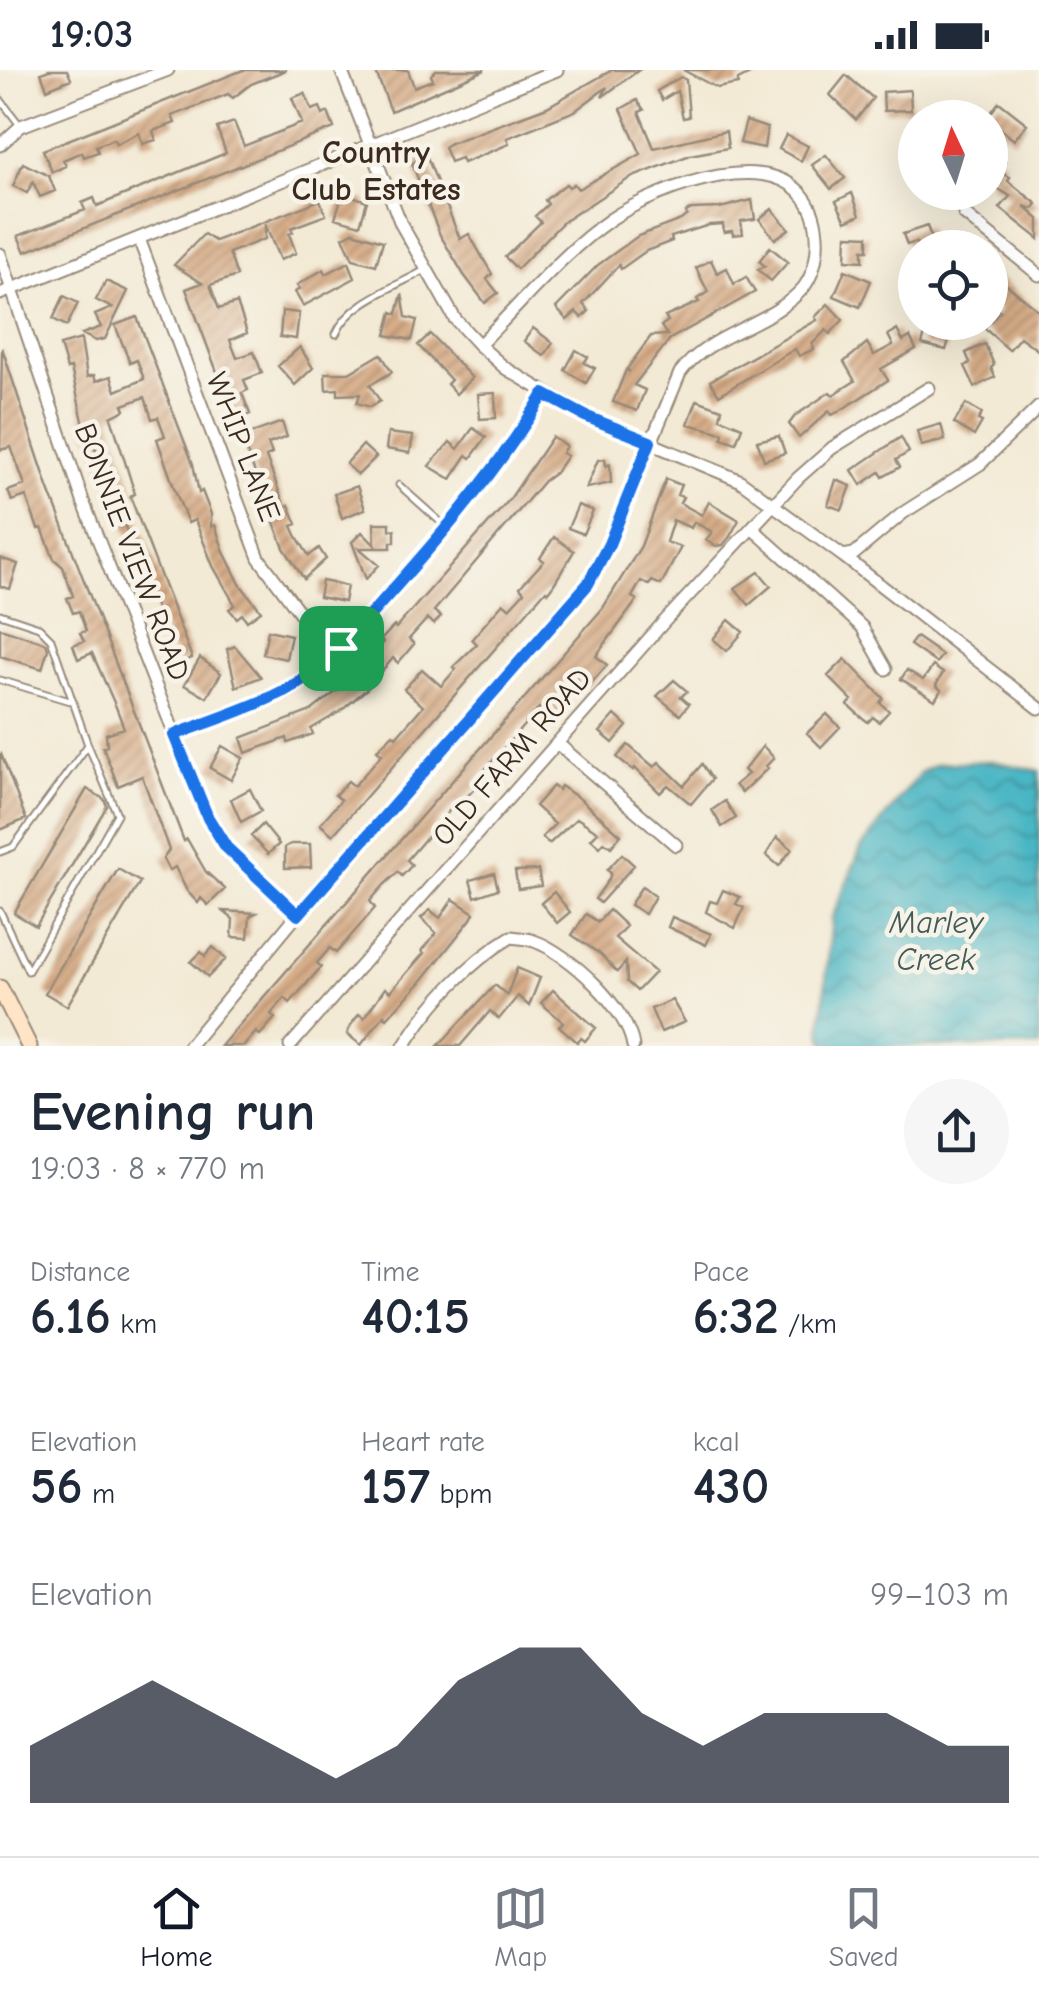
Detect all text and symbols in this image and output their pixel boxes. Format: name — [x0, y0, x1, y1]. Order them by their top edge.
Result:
text: 19:03 — [50, 13, 133, 57]
north arrow — [898, 100, 1008, 210]
map controls — [898, 100, 1008, 340]
district label: Country Club Estates — [291, 134, 461, 208]
button: locate — [898, 230, 1008, 340]
street label: WHIP LANE — [199, 368, 287, 526]
street label: BONNIE VIEW ROAD — [67, 418, 197, 686]
pin — [299, 606, 384, 691]
icon: arrive — [314, 621, 369, 676]
street label: OLD FARM ROAD — [425, 661, 599, 853]
water label: Marley Creek — [888, 904, 984, 978]
button: share — [904, 1079, 1009, 1184]
text: Evening run — [30, 1080, 315, 1144]
text: 19:03 · 8 × 770 m — [30, 1150, 265, 1187]
text: Distance — [30, 1256, 130, 1288]
text: Time — [361, 1256, 419, 1288]
text: Pace — [693, 1256, 749, 1288]
text: 6.16 — [30, 1288, 111, 1346]
text: 40:15 — [361, 1288, 470, 1346]
text: 6:32 — [693, 1288, 779, 1346]
text: km — [111, 1308, 157, 1340]
text: /km — [779, 1308, 837, 1340]
text: Elevation — [30, 1426, 137, 1458]
text: Heart rate — [361, 1426, 485, 1458]
text: kcal — [693, 1426, 740, 1458]
text: 56 — [30, 1458, 83, 1516]
text: 157 — [361, 1458, 430, 1516]
text: 430 — [693, 1458, 769, 1516]
text: m — [83, 1478, 115, 1510]
text: bpm — [430, 1478, 492, 1510]
text: Elevation — [30, 1576, 153, 1613]
text: 99–103 m — [870, 1576, 1009, 1613]
tab: Home — [140, 1881, 213, 1973]
tab: Map — [493, 1881, 548, 1973]
tab: Saved — [829, 1881, 899, 1973]

